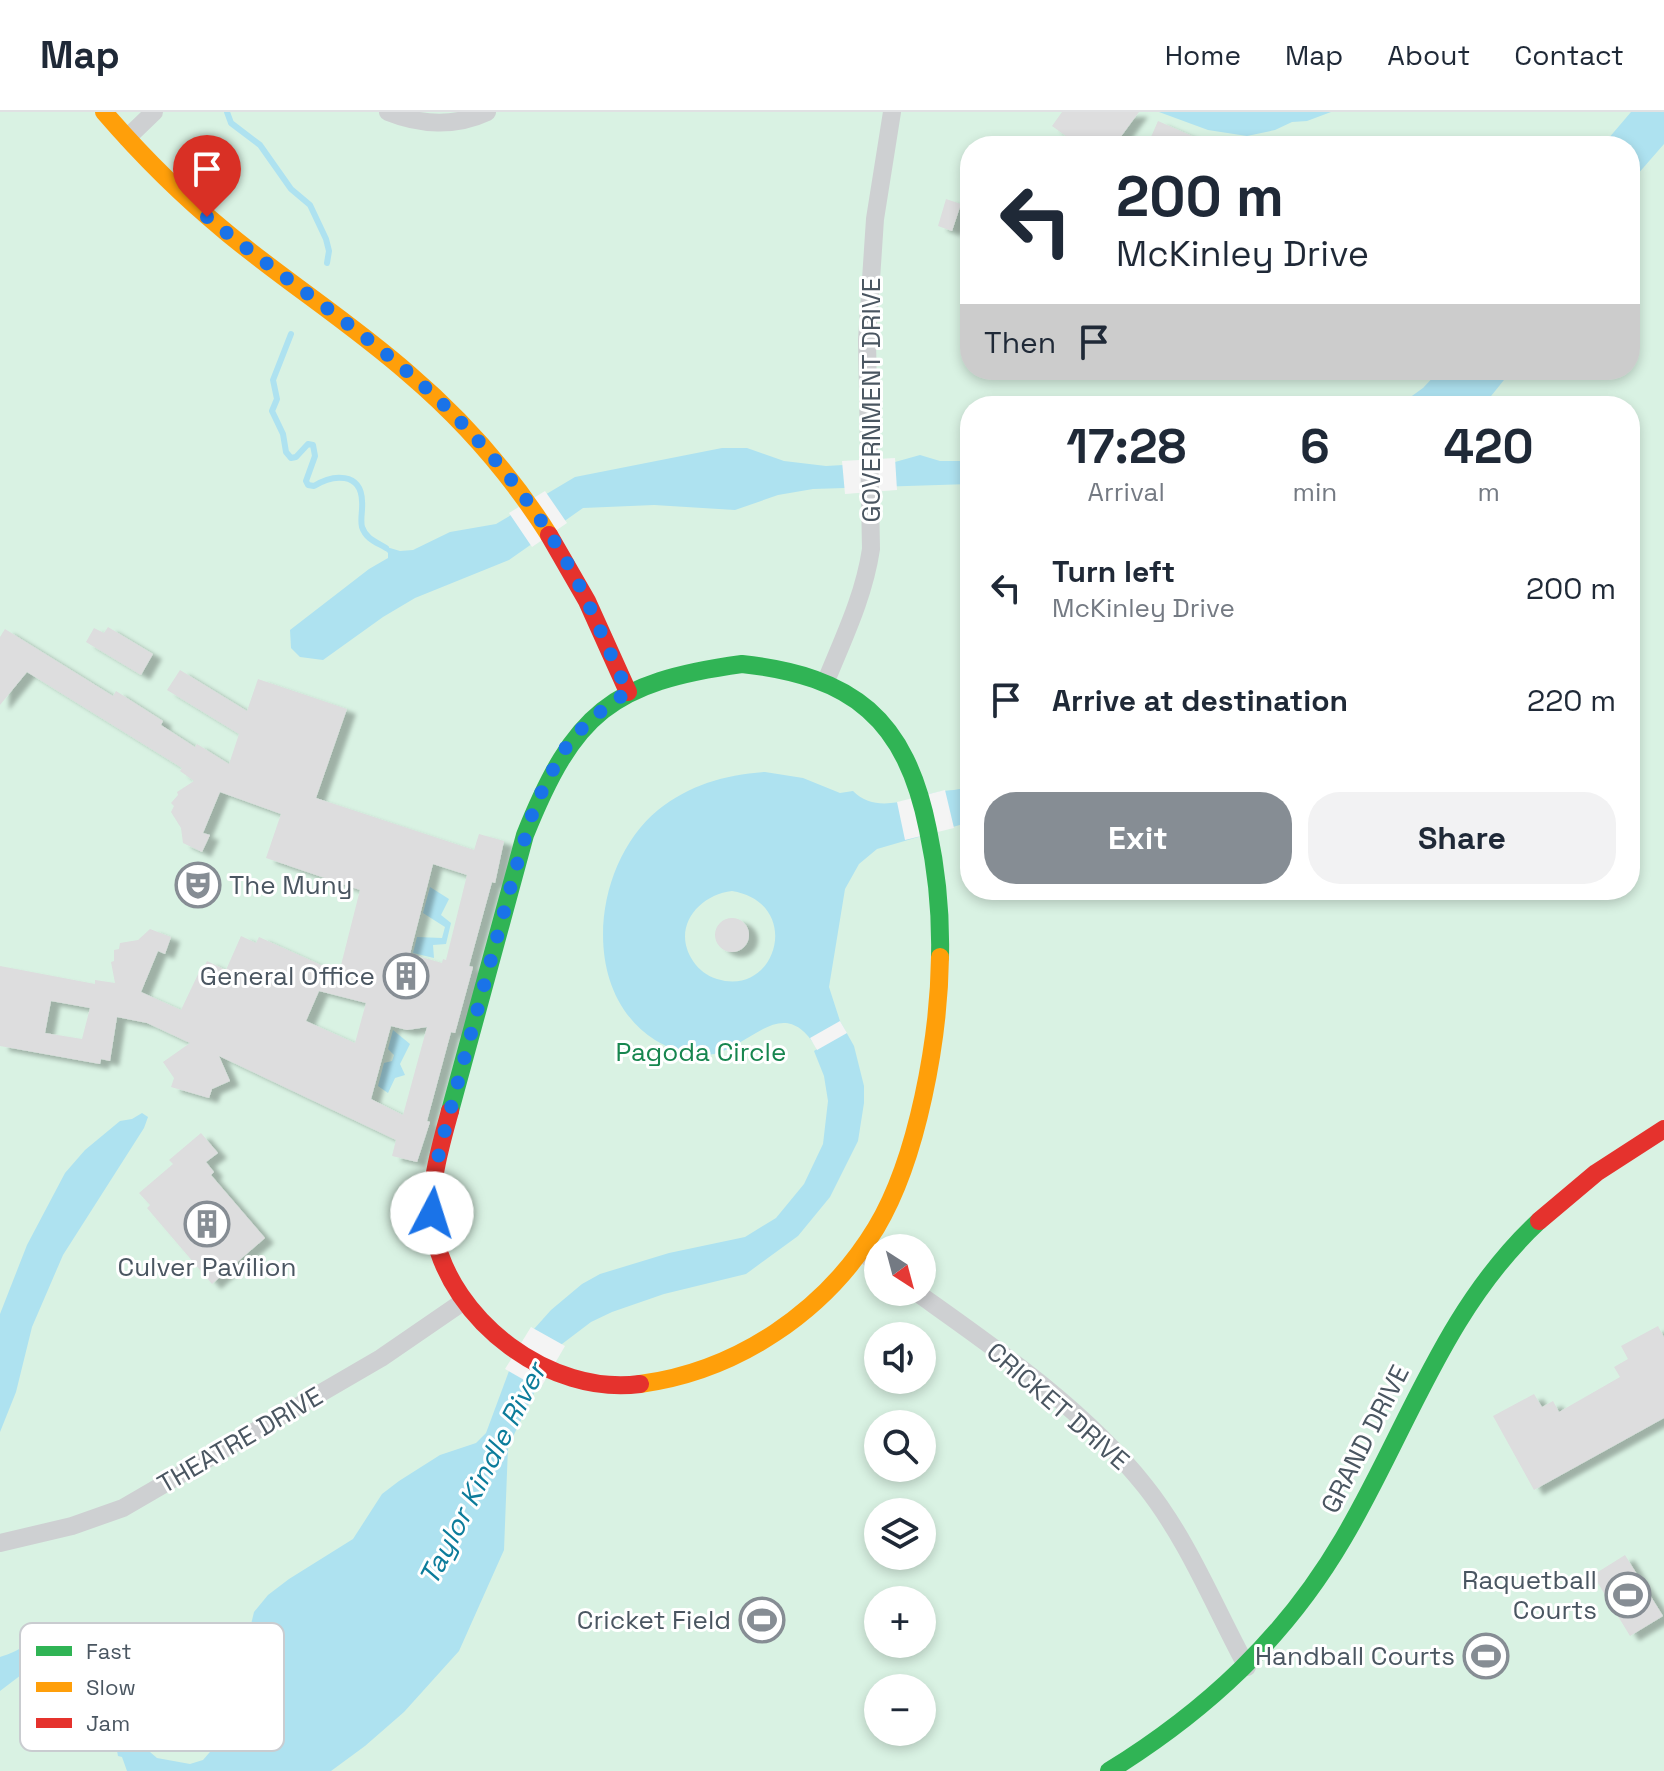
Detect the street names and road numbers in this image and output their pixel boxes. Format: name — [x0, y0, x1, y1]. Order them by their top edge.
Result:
street label: GOVERNMENT DRIVE — [854, 278, 888, 522]
street label: CRICKET DRIVE — [979, 1335, 1137, 1477]
street label: GRAND DRIVE — [1313, 1359, 1417, 1519]
street label: THEATRE DRIVE — [151, 1379, 329, 1501]

